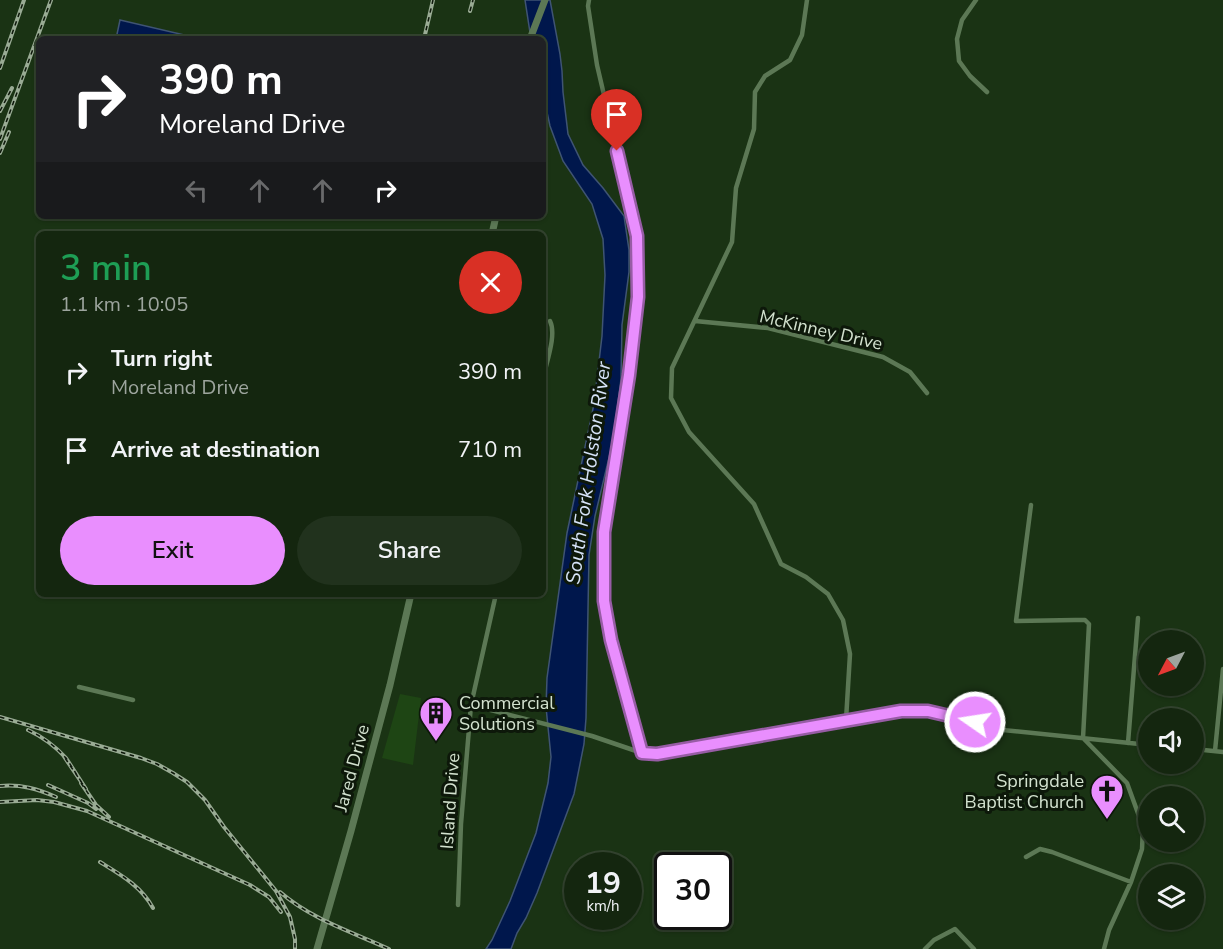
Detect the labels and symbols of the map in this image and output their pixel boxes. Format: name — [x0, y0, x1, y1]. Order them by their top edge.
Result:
pin — [591, 89, 642, 151]
street label: McKinney Drive — [757, 304, 885, 356]
water label: South Fork Holston River — [560, 359, 618, 586]
north arrow — [1138, 630, 1204, 696]
position arrow — [943, 690, 1007, 754]
place label: Commercial Solutions — [459, 691, 555, 736]
building icon: Commercial Solutions — [418, 695, 454, 742]
street label: Jared Drive — [329, 722, 375, 815]
street label: Island Drive — [435, 752, 465, 850]
place label: Springdale Baptist Church — [965, 769, 1084, 814]
church icon: Springdale Baptist Church — [1089, 773, 1125, 820]
speed limit sign: 30 — [654, 852, 732, 930]

